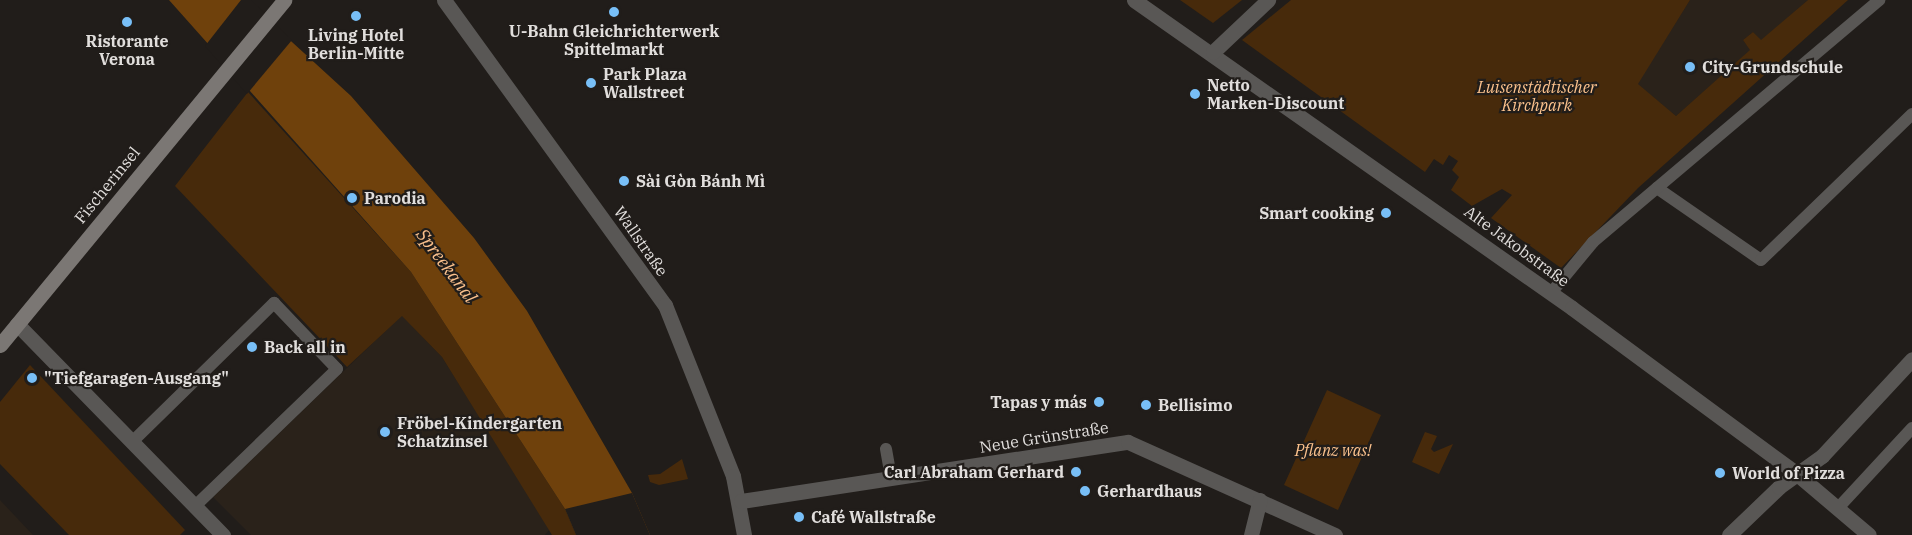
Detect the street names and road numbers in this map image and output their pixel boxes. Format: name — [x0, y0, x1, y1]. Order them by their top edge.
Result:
street label: Fischerinsel — [70, 143, 144, 227]
street label: Alte Jakobstraße — [1461, 201, 1573, 291]
street label: Wallstraße — [610, 202, 672, 280]
street label: Neue Grünstraße — [978, 417, 1110, 457]

